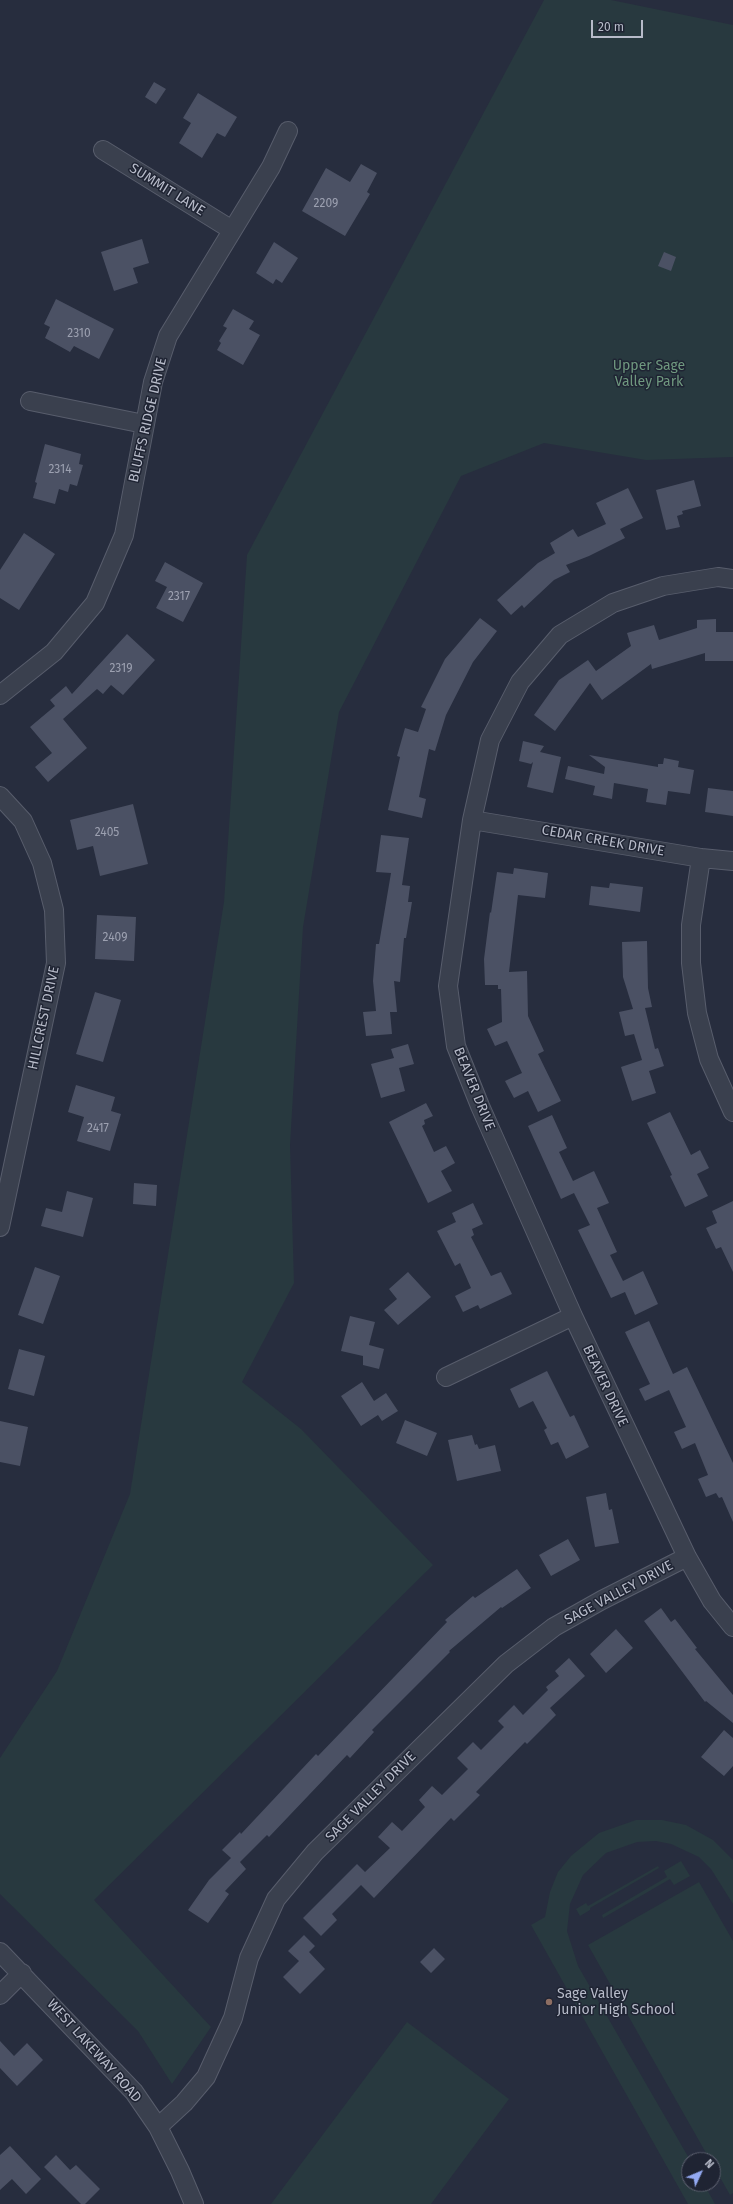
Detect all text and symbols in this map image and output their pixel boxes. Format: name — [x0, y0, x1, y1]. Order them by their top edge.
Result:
scale bar — [593, 12, 645, 38]
text: 20 m — [598, 20, 624, 34]
street label: SUMMIT LANE — [126, 160, 208, 220]
house number: 2209 — [314, 197, 338, 211]
house number: 2310 — [67, 327, 91, 341]
street label: BLUFFS RIDGE DRIVE — [125, 356, 171, 484]
park label: Upper Sage Valley Park — [613, 358, 685, 390]
house number: 2314 — [48, 463, 72, 477]
house number: 2317 — [168, 590, 190, 604]
house number: 2319 — [109, 662, 133, 676]
street label: CEDAR CREEK DRIVE — [540, 822, 666, 860]
house number: 2405 — [95, 826, 119, 840]
house number: 2409 — [103, 931, 127, 945]
street label: HILLCREST DRIVE — [25, 965, 63, 1071]
street label: BEAVER DRIVE — [450, 1045, 498, 1133]
house number: 2417 — [87, 1122, 109, 1136]
street label: BEAVER DRIVE — [579, 1342, 631, 1430]
street label: SAGE VALLEY DRIVE — [562, 1557, 676, 1629]
street label: SAGE VALLEY DRIVE — [322, 1748, 420, 1846]
place label: Sage Valley Junior High School — [557, 1986, 675, 2018]
street label: WEST LAKEWAY ROAD — [43, 1996, 145, 2106]
marker: Sage Valley Junior High School — [544, 1997, 554, 2007]
north arrow — [681, 2152, 721, 2192]
text: N — [702, 2157, 716, 2171]

